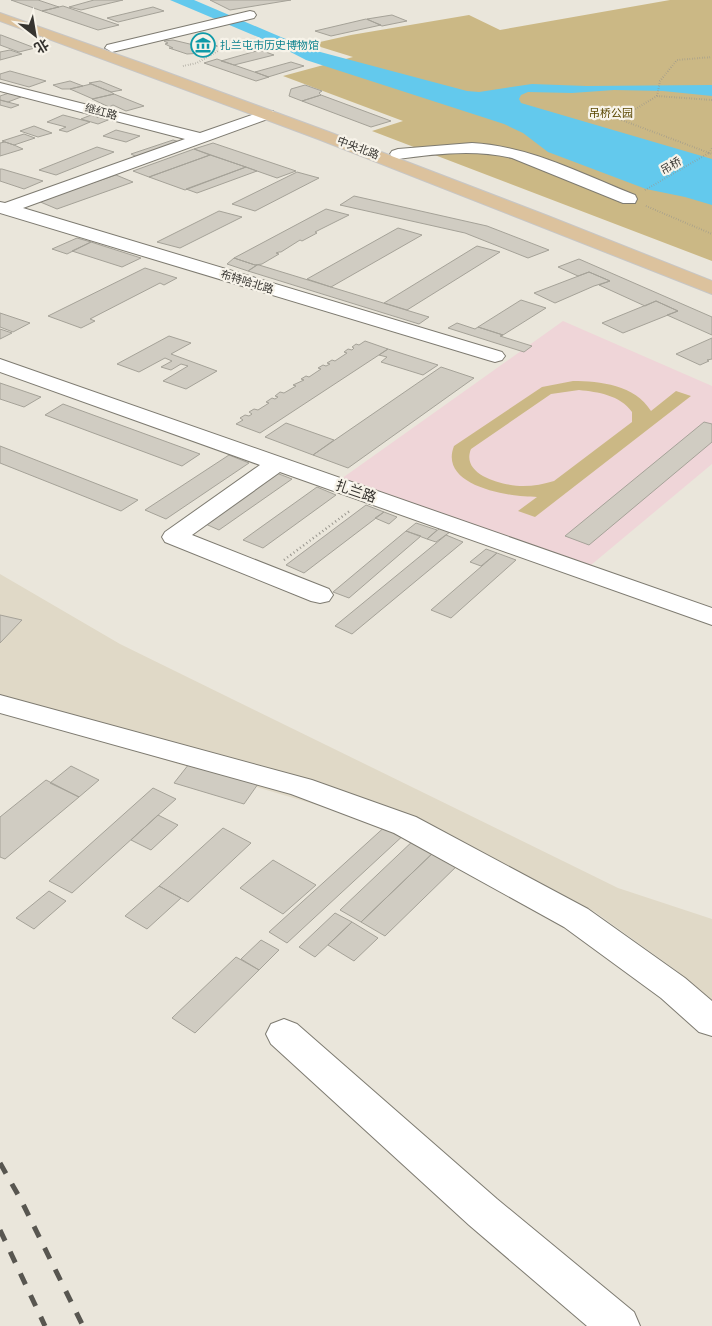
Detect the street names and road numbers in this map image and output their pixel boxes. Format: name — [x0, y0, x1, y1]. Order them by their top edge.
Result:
street label: 继红路 — [83, 101, 119, 123]
street label: 中央北路 — [335, 134, 381, 162]
street label: 吊桥 — [658, 155, 684, 177]
street label: 布特哈北路 — [219, 268, 275, 296]
street label: 扎兰路 — [334, 477, 378, 505]

